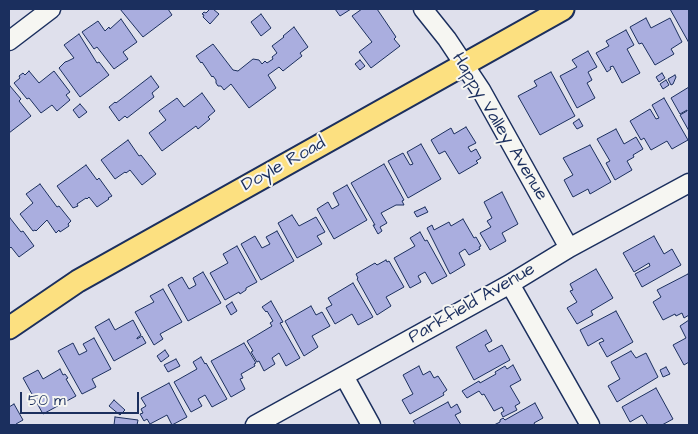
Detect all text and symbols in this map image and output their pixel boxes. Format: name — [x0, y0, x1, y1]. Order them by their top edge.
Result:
street label: Happy Valley Avenue — [446, 49, 552, 205]
street label: Doyle Road — [238, 133, 330, 197]
street label: Parkfield Avenue — [405, 259, 539, 349]
scale bar — [22, 382, 141, 414]
text: 50 m — [28, 390, 66, 411]

